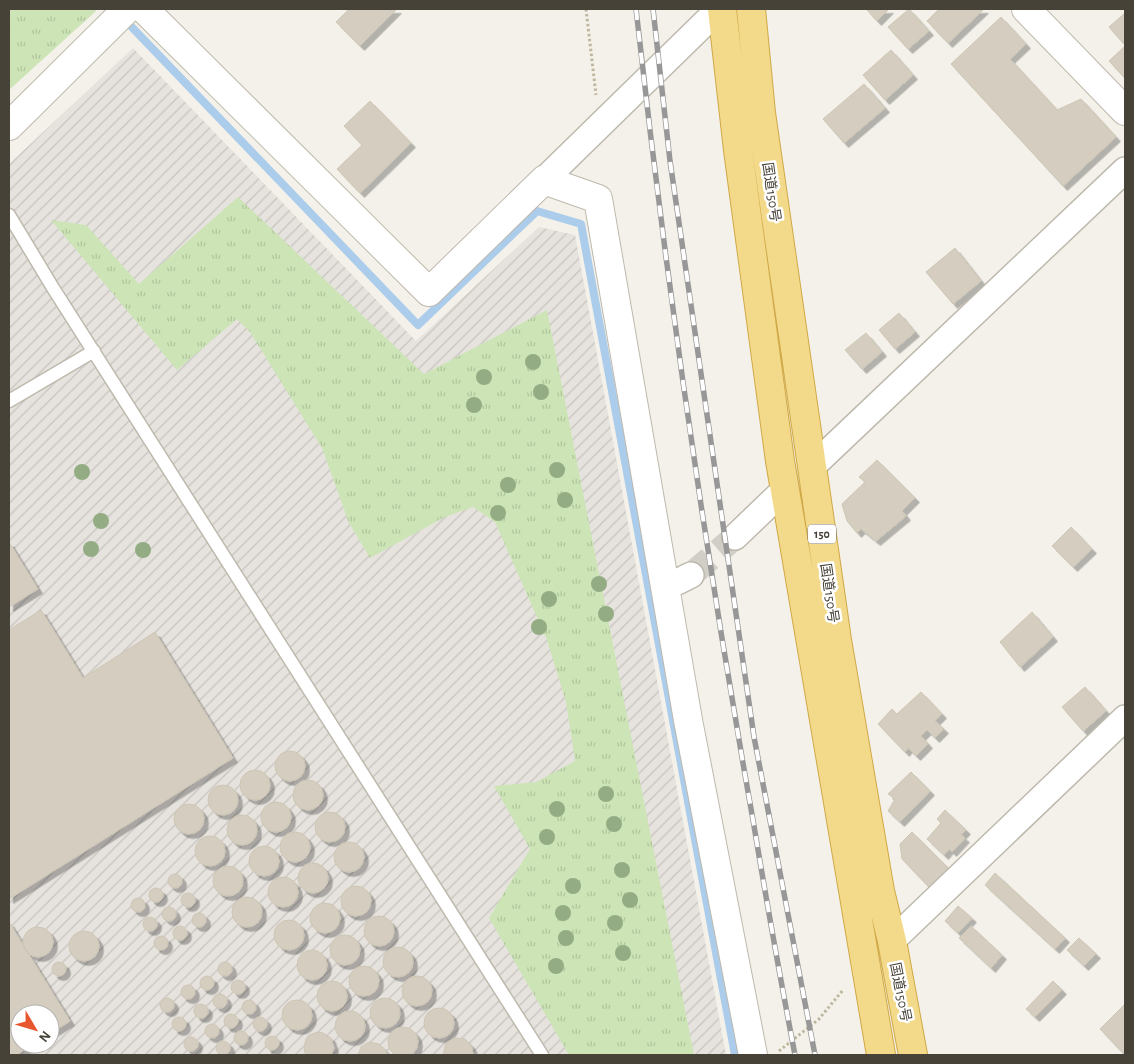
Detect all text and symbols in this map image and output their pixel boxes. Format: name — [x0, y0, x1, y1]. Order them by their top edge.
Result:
street label: 国道150号 — [760, 161, 783, 223]
road number: 150 — [808, 524, 836, 544]
street label: 国道150号 — [818, 562, 841, 624]
street label: 国道150号 — [887, 961, 914, 1023]
north arrow — [10, 1004, 60, 1054]
text: N — [36, 1028, 53, 1045]

